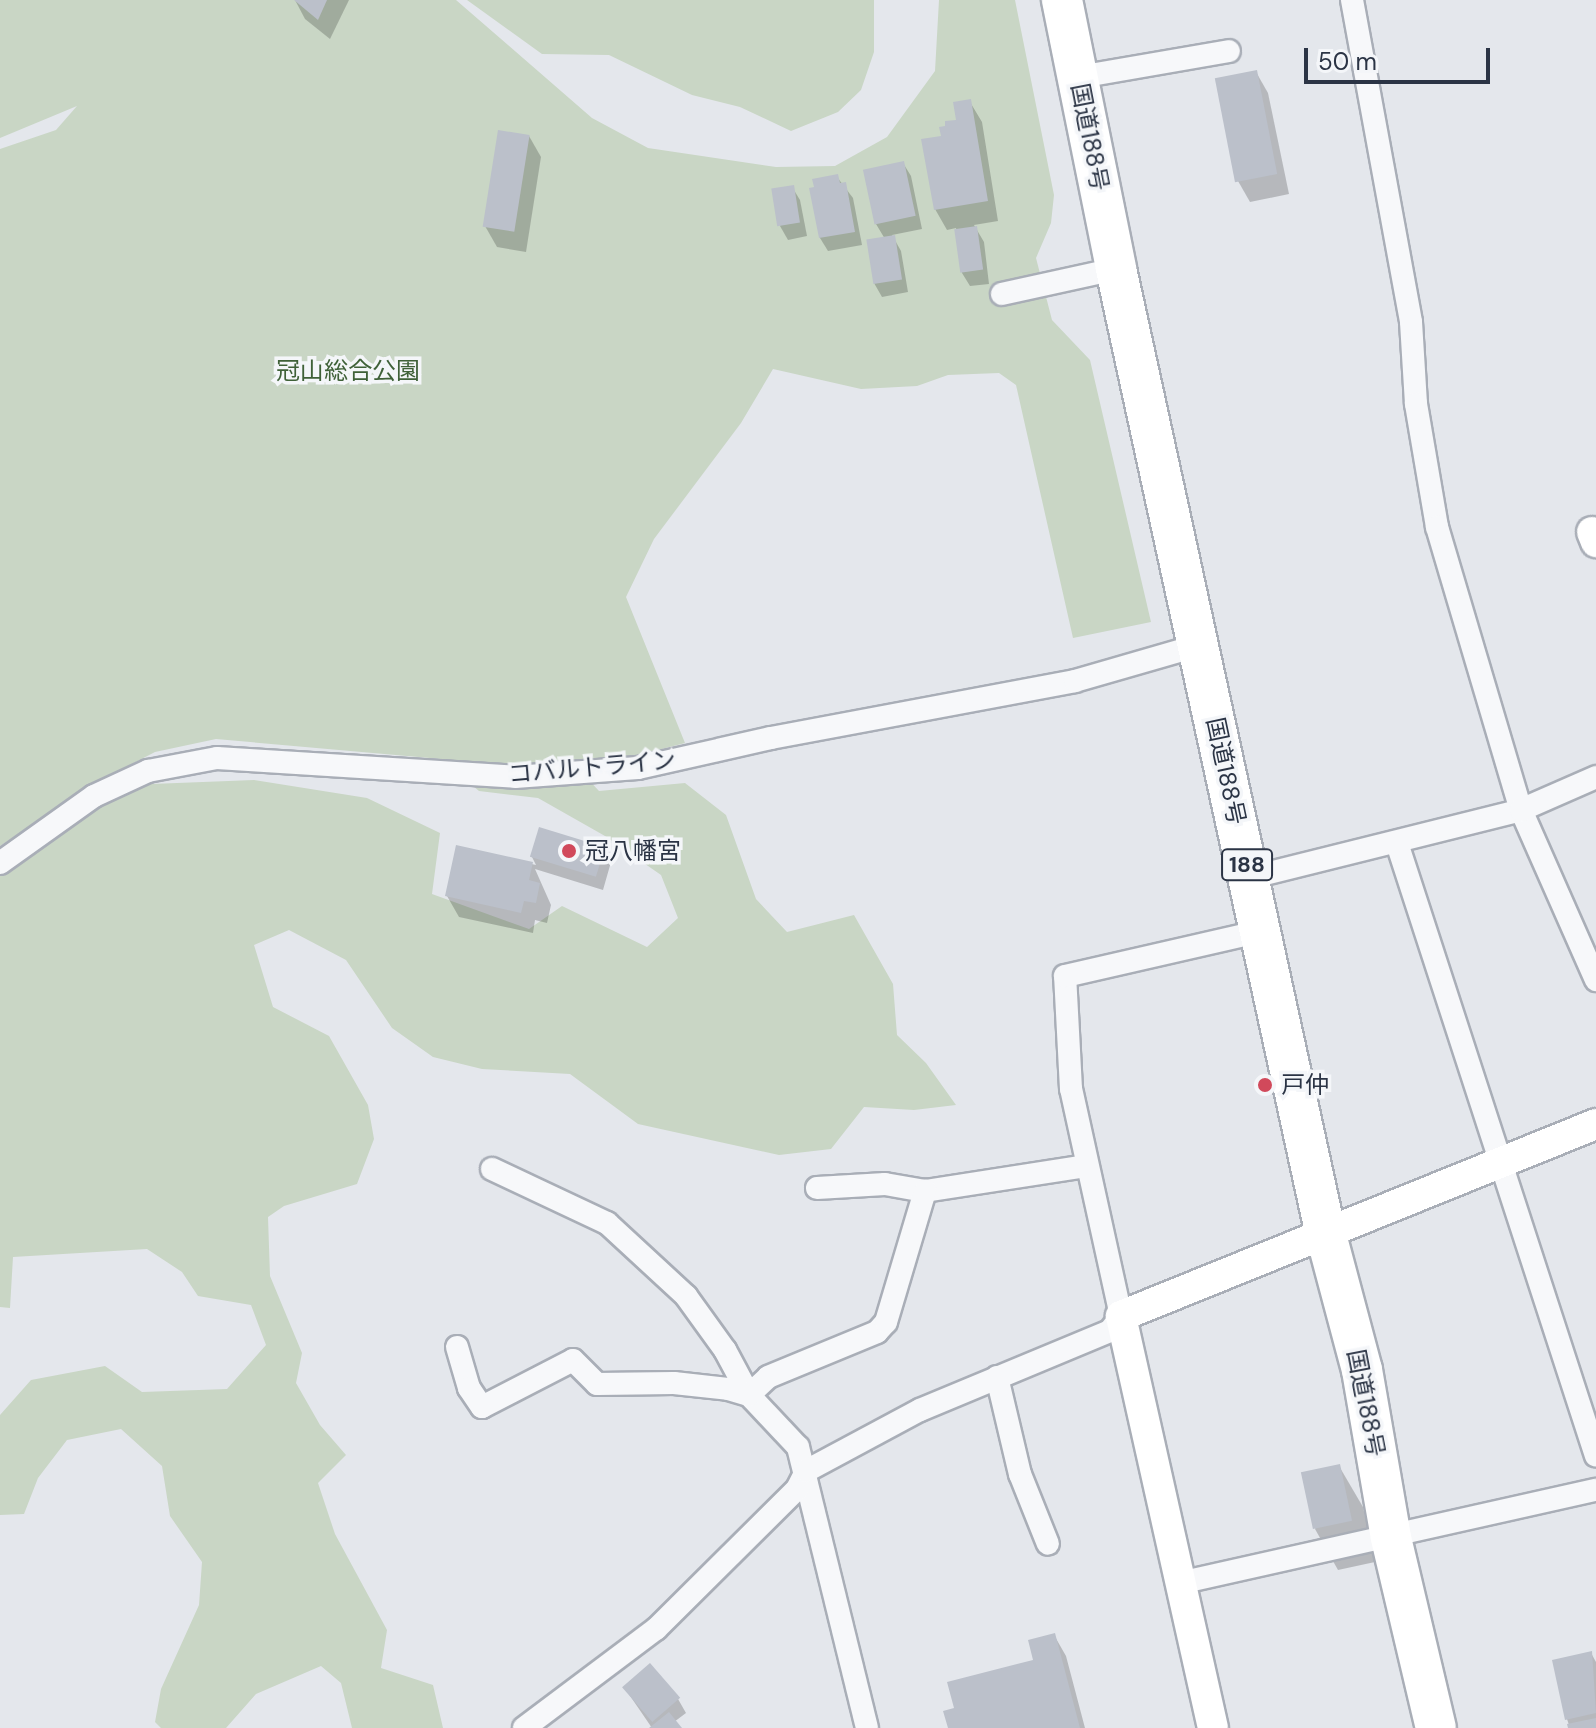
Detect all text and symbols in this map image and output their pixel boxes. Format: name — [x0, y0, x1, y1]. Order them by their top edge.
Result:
scale bar — [1308, 32, 1494, 82]
text: 50 m — [1318, 46, 1377, 77]
street label: 国道188号 — [1065, 81, 1115, 193]
park label: 冠山総合公園 — [276, 357, 420, 385]
street label: 国道188号 — [1201, 715, 1251, 827]
street label: コバルトライン — [507, 745, 677, 789]
place label: 冠八幡宮 — [585, 837, 681, 865]
marker: 冠八幡宮 — [560, 842, 578, 860]
road number: 188 — [1221, 847, 1273, 883]
place label: 戸仲 — [1281, 1071, 1329, 1099]
marker: 戸仲 — [1256, 1076, 1274, 1094]
street label: 国道188号 — [1341, 1347, 1391, 1459]

